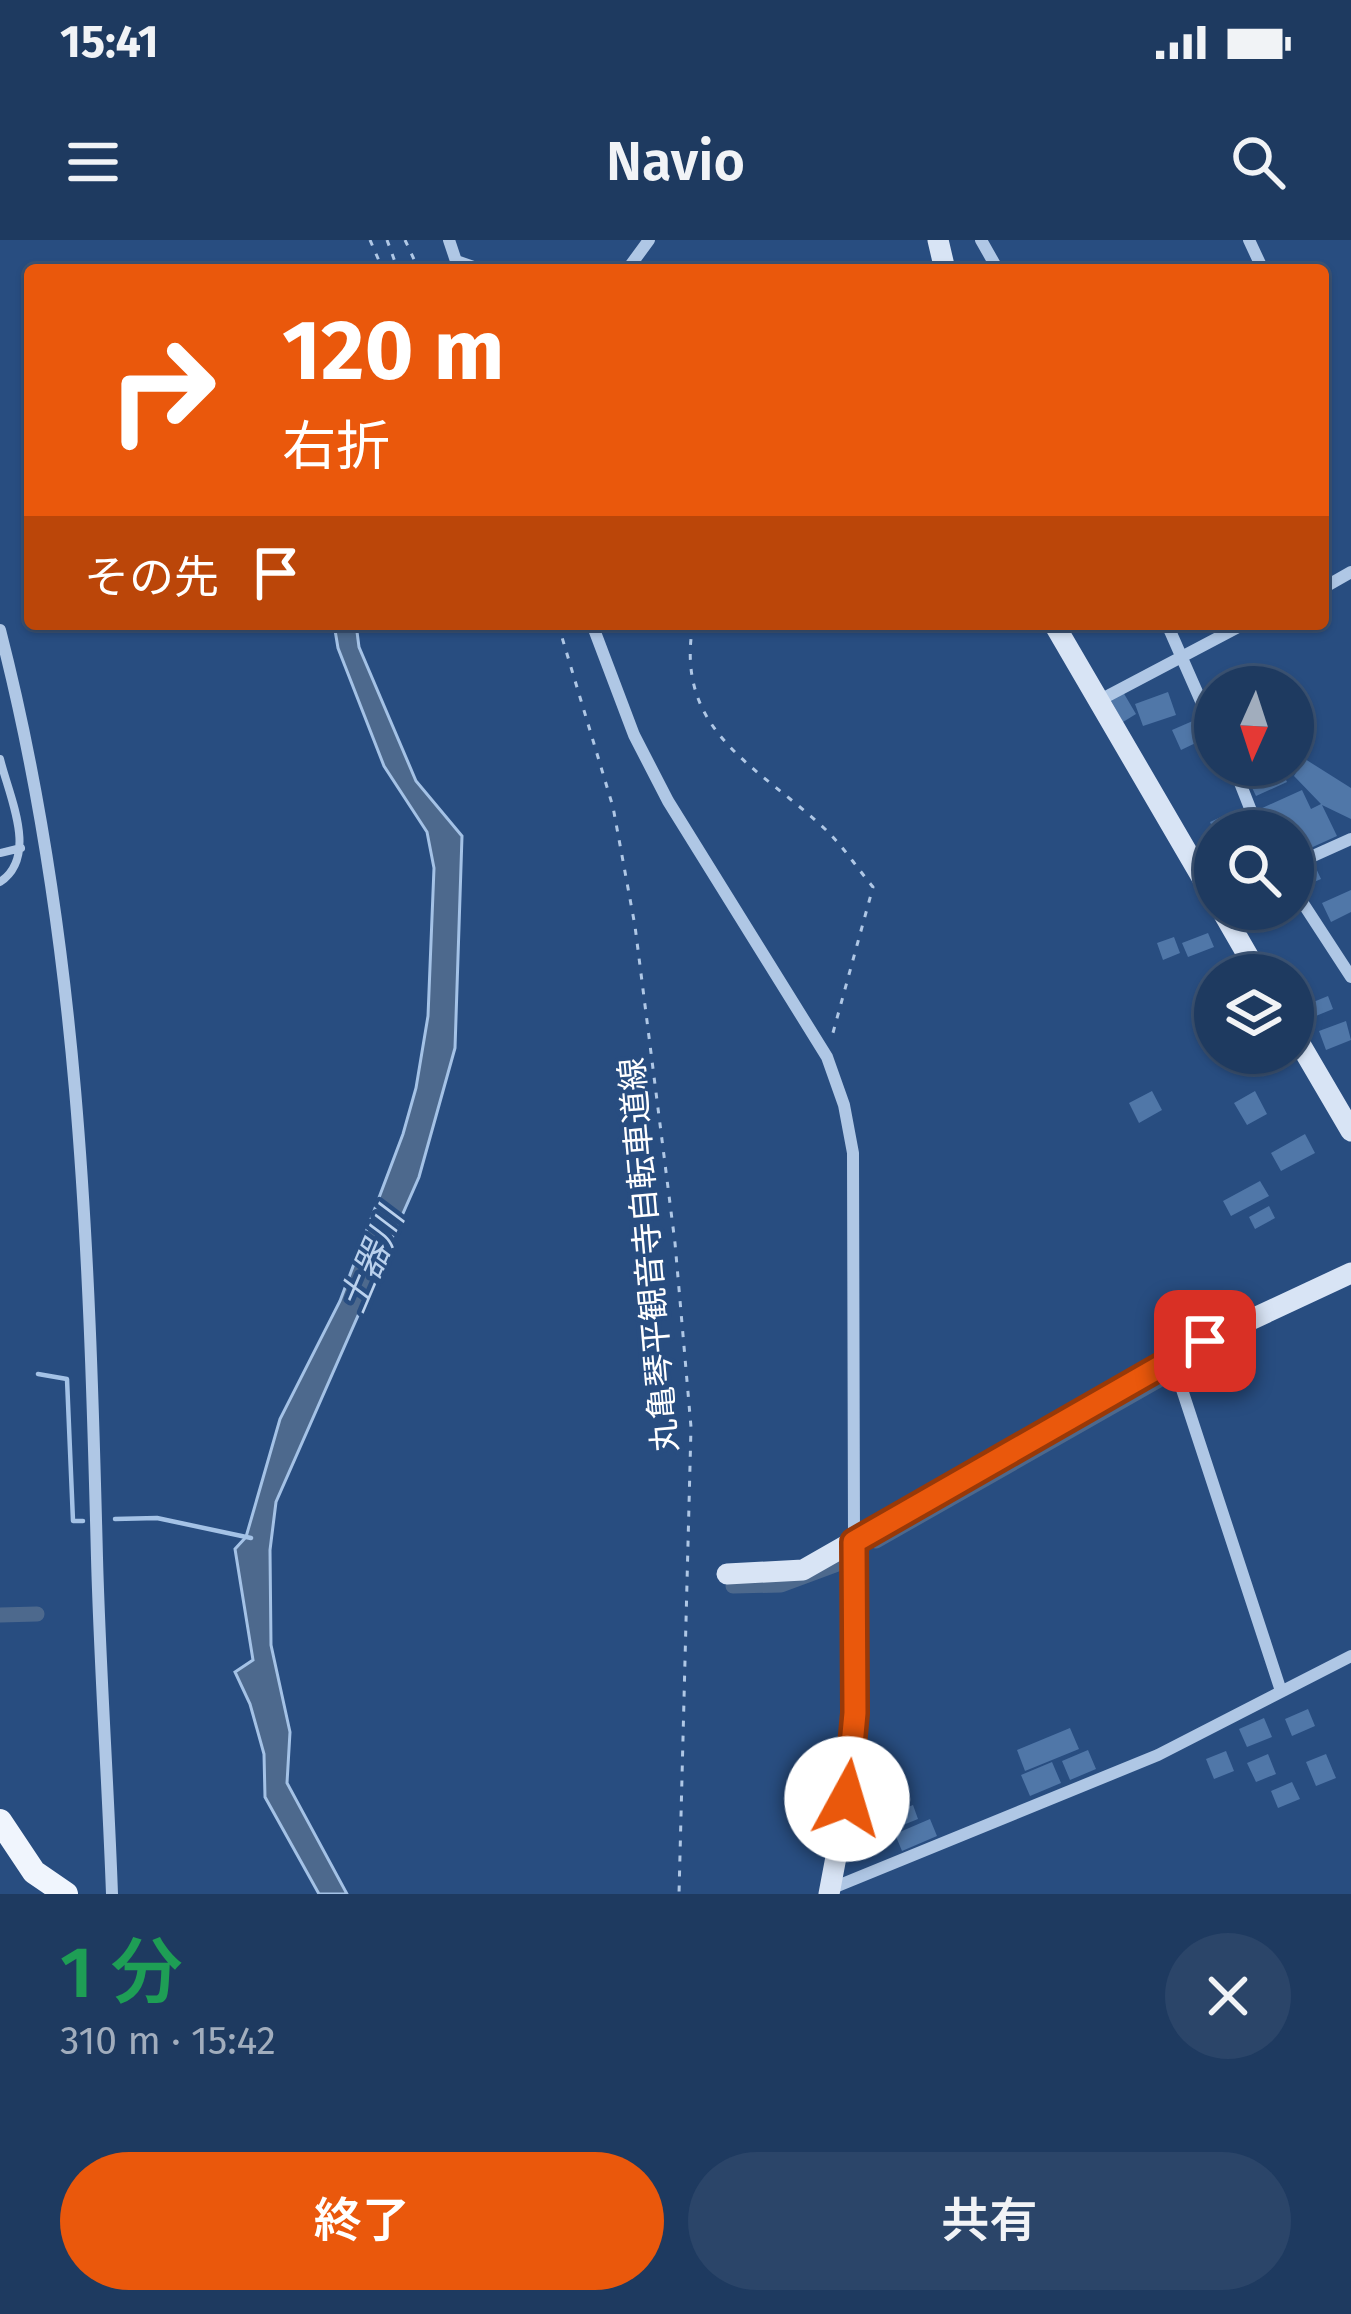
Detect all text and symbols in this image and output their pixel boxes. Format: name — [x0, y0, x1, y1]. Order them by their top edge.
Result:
text: 15:41 — [60, 15, 159, 69]
icon: menu — [60, 129, 126, 195]
icon: search — [1225, 129, 1291, 195]
text: Navio — [606, 130, 745, 194]
text: 120 m — [282, 300, 504, 401]
icon: right — [84, 312, 240, 468]
text: 右折 — [282, 415, 390, 479]
icon: arrive — [243, 540, 309, 606]
text: その先 — [84, 551, 219, 605]
north arrow — [1194, 666, 1314, 786]
map controls — [1194, 666, 1314, 1074]
button: search — [1194, 810, 1314, 930]
button: layers — [1194, 954, 1314, 1074]
street label: 丸亀琴平観音寺自転車道線 — [612, 1056, 686, 1454]
water label: 土器川 — [331, 1198, 415, 1319]
pin — [1154, 1290, 1256, 1392]
icon: arrive — [1172, 1308, 1238, 1374]
position arrow — [784, 1736, 910, 1862]
text: 1 分 — [60, 1930, 182, 2016]
button: close — [1165, 1933, 1291, 2059]
text: 310 m · 15:42 — [60, 2018, 276, 2064]
button: 終了 — [60, 2152, 664, 2290]
button: 共有 — [688, 2152, 1291, 2290]

